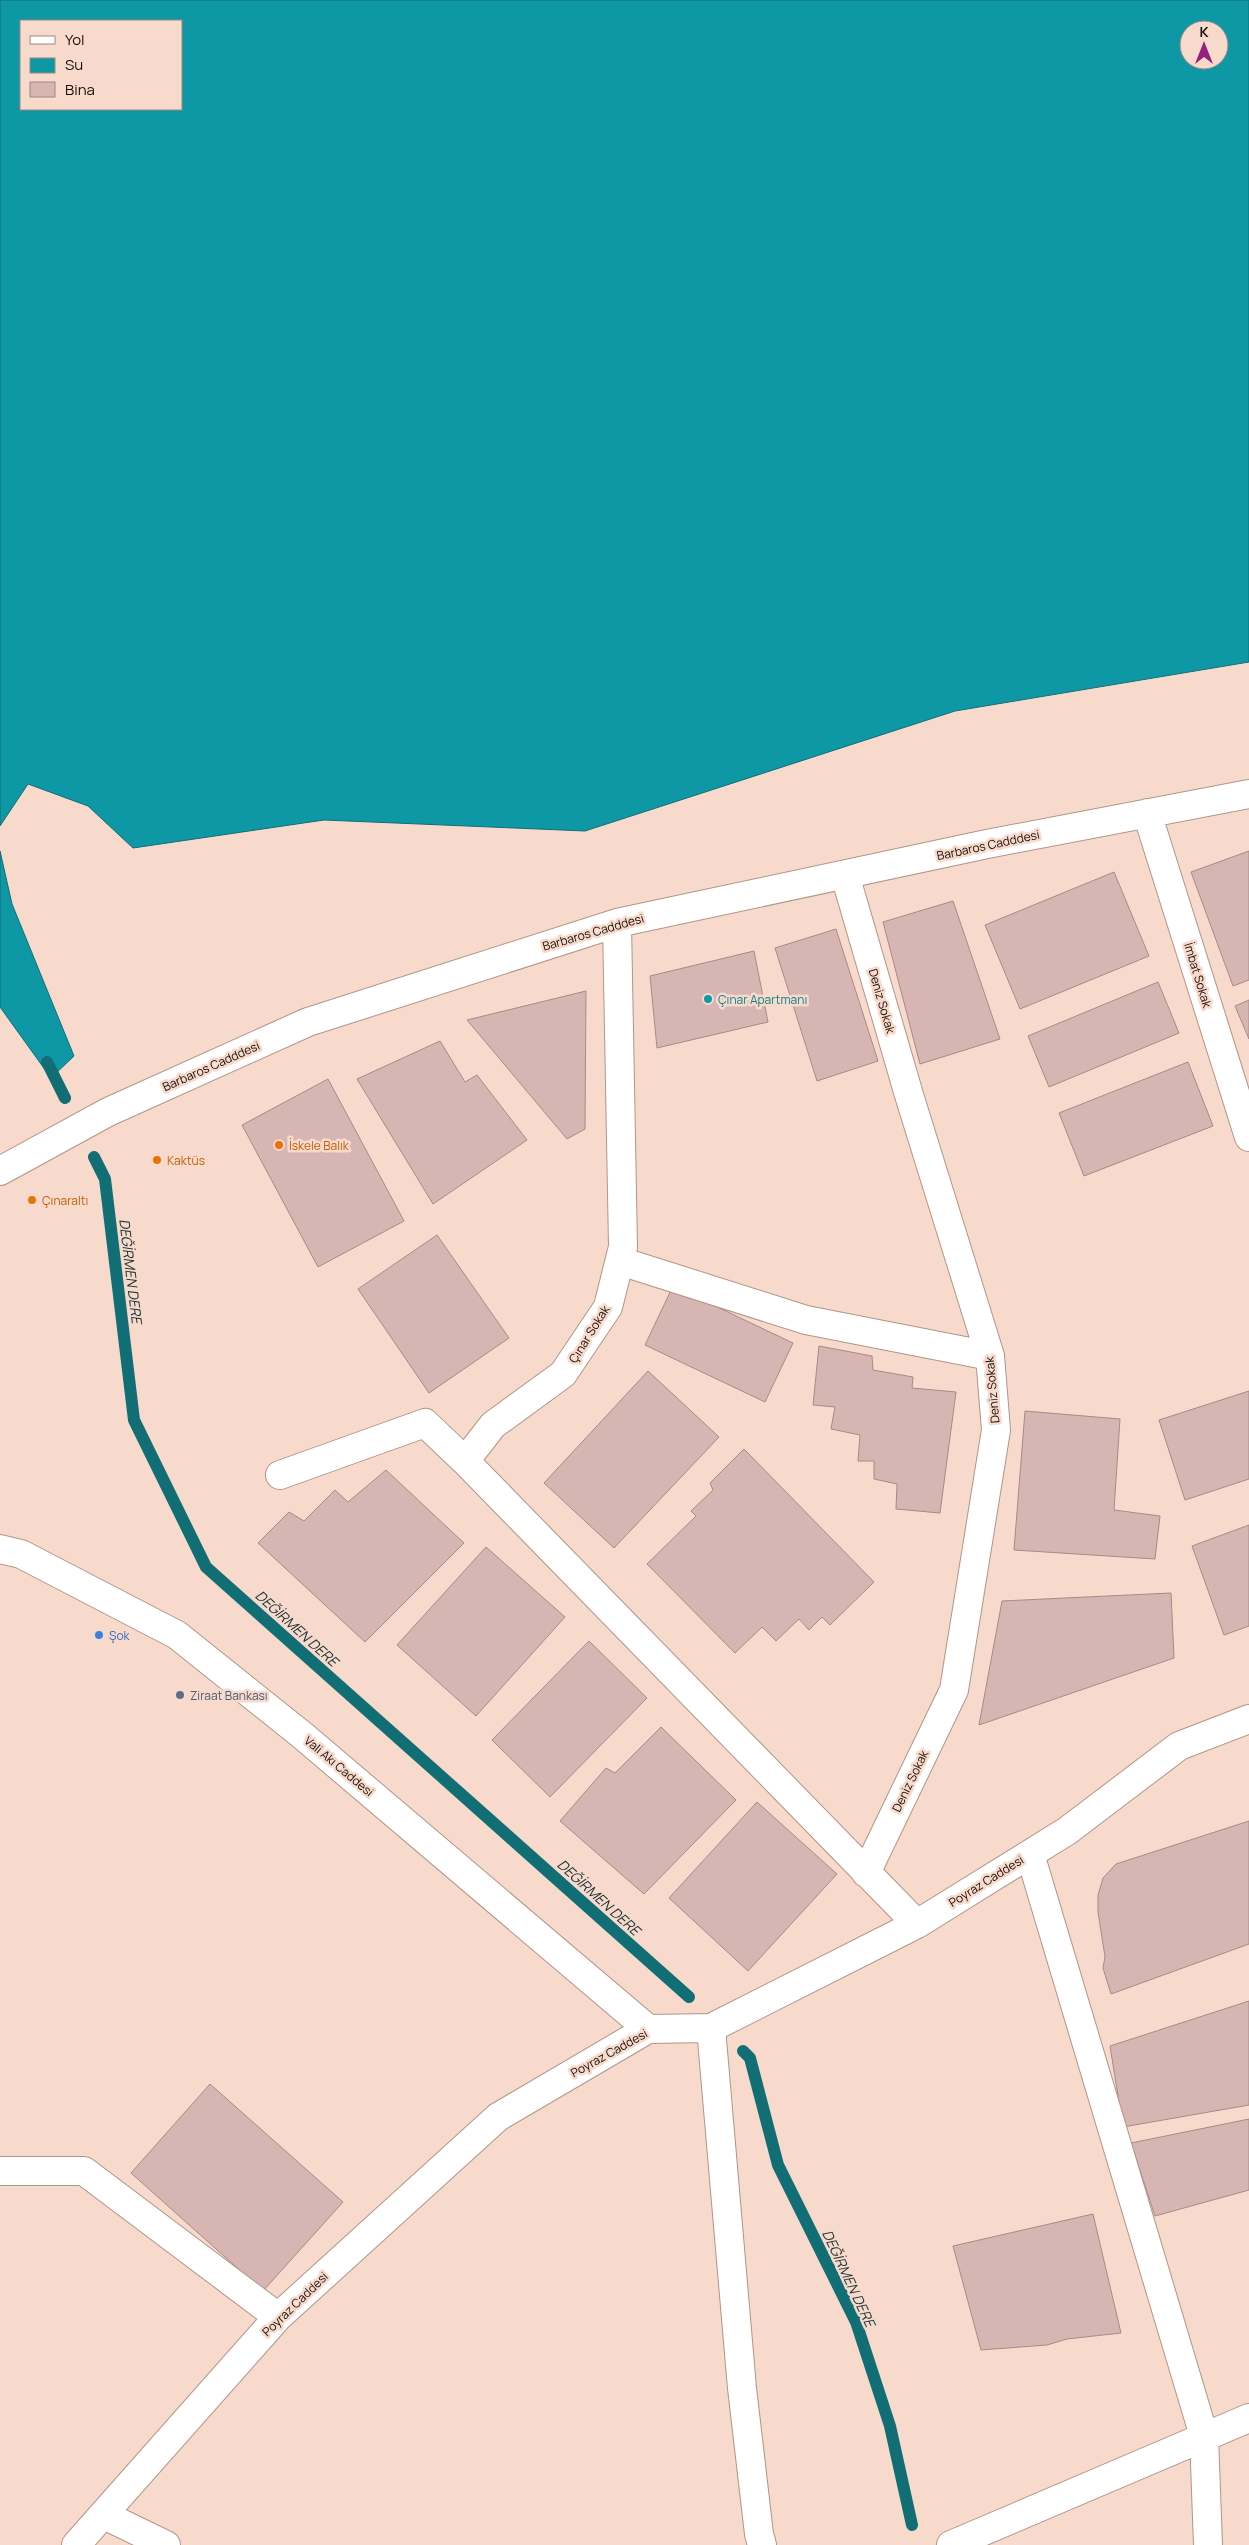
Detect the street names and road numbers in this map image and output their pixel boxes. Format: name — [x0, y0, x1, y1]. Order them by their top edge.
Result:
street label: Barbaros Cadddesi — [935, 826, 1041, 864]
street label: Barbaros Cadddesi — [540, 909, 646, 955]
street label: İmbat Sokak — [1180, 940, 1216, 1011]
street label: Deniz Sokak — [865, 967, 900, 1036]
street label: Barbaros Cadddesi — [160, 1037, 262, 1095]
street label: Çınar Sokak — [565, 1301, 614, 1366]
street label: Deniz Sokak — [981, 1355, 1003, 1424]
street label: Vali Akı Caddesi — [301, 1732, 377, 1800]
street label: Deniz Sokak — [888, 1746, 933, 1815]
street label: Poyraz Caddesi — [945, 1851, 1027, 1911]
street label: Poyraz Caddesi — [567, 2025, 651, 2081]
street label: Poyraz Caddesi — [258, 2268, 332, 2340]

